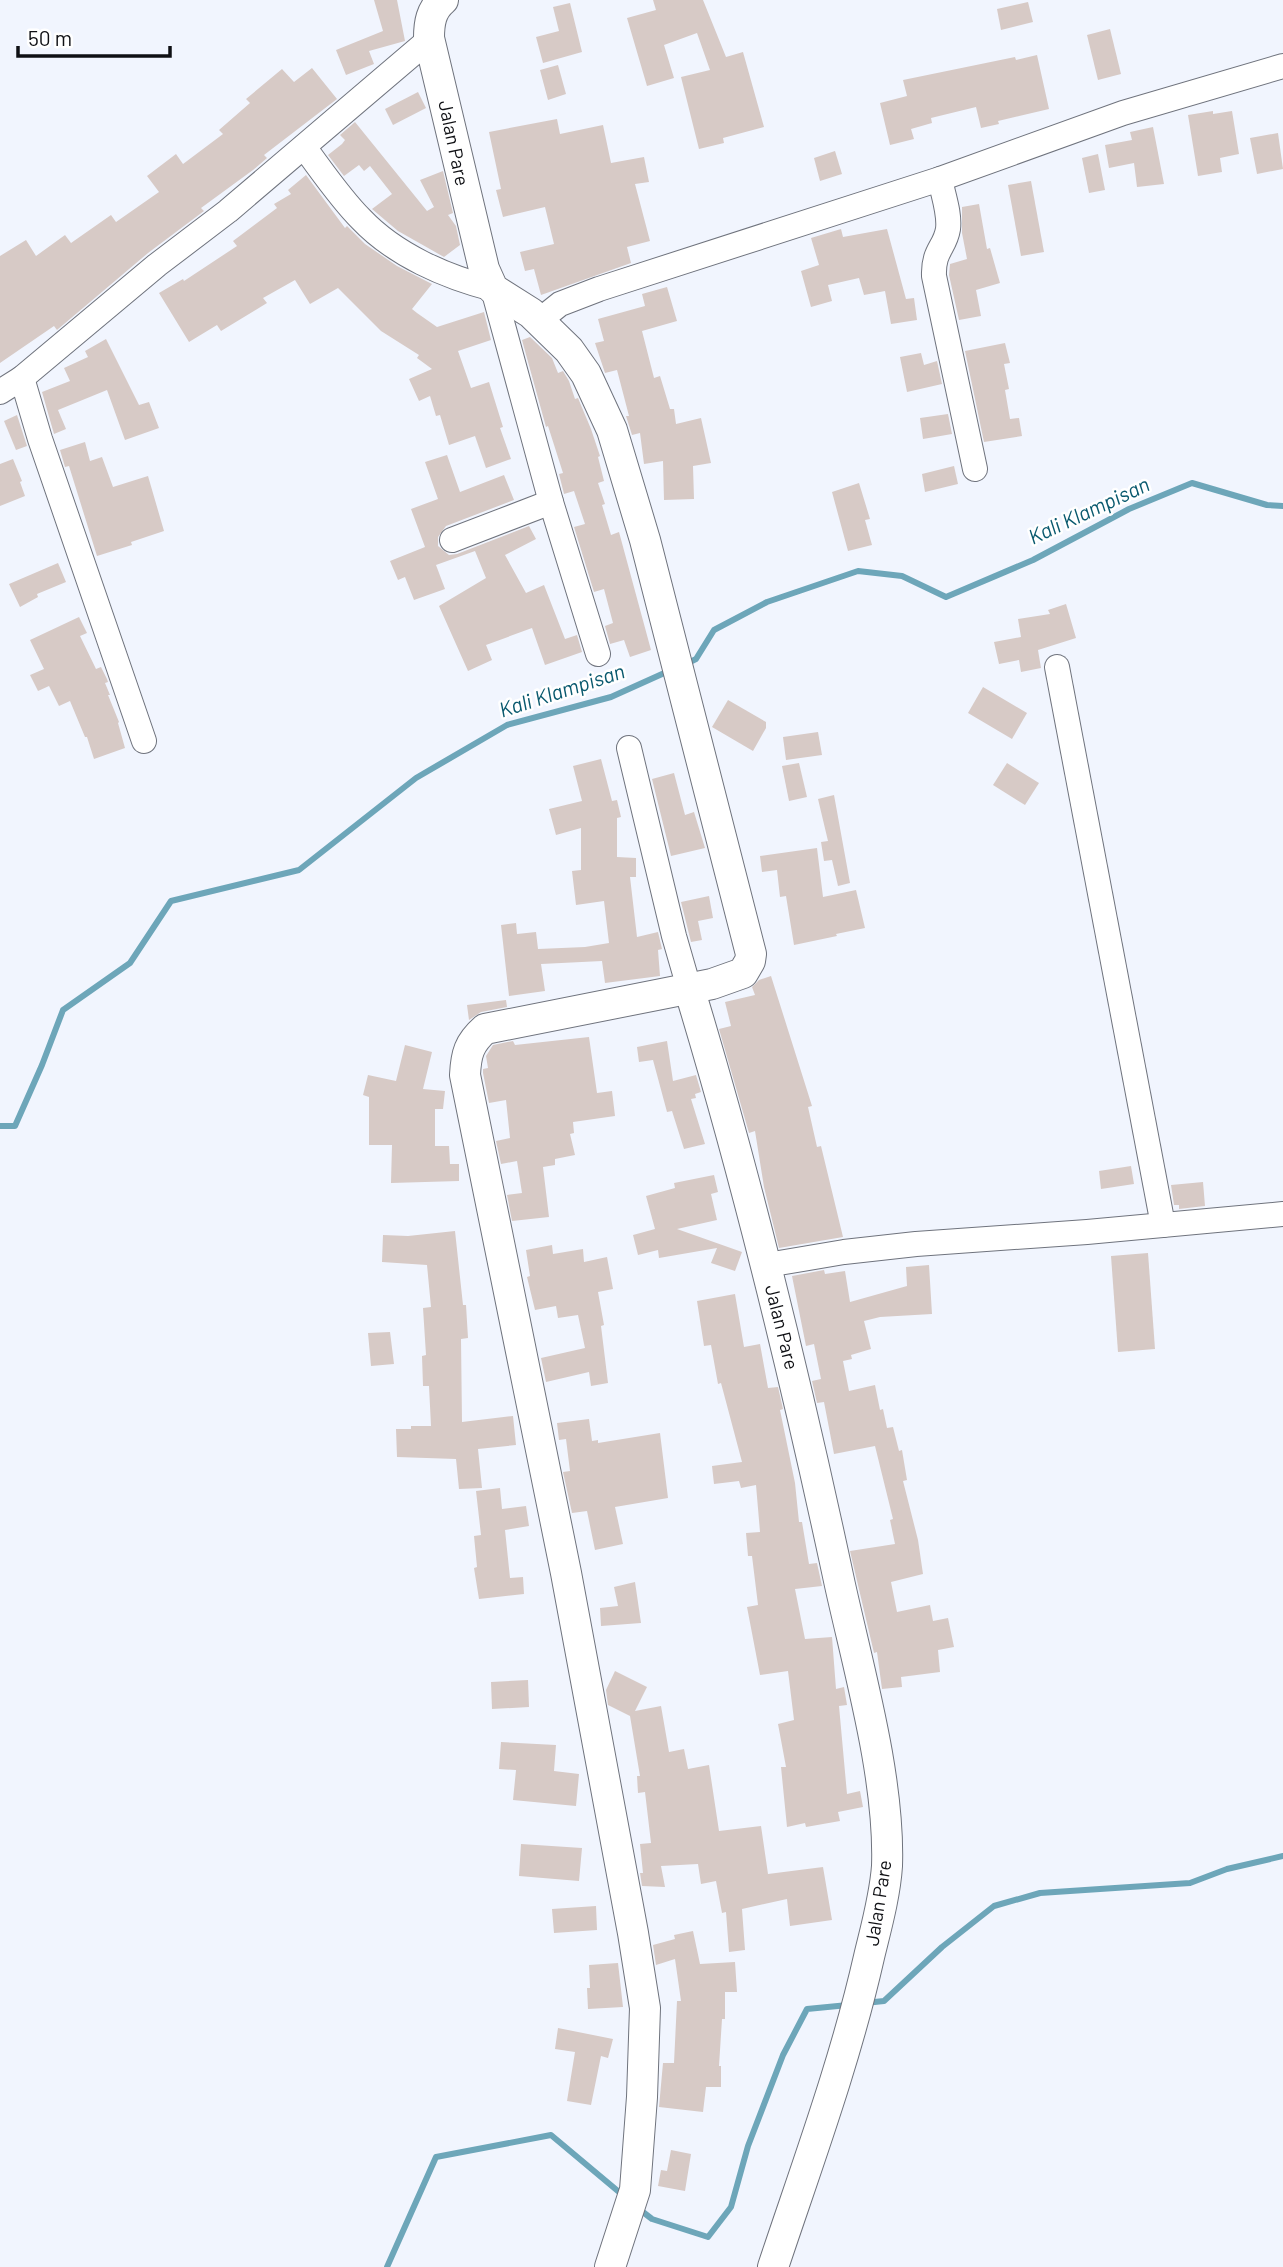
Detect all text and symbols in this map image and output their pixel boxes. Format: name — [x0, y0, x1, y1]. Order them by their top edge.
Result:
scale bar — [18, 14, 170, 58]
text: 50 m — [28, 25, 72, 50]
street label: Jalan Pare — [434, 98, 475, 188]
water label: Kali Klampisan — [1024, 471, 1153, 549]
water label: Kali Klampisan — [496, 657, 628, 722]
street label: Jalan Pare — [761, 1282, 804, 1372]
street label: Jalan Pare — [859, 1858, 896, 1948]

